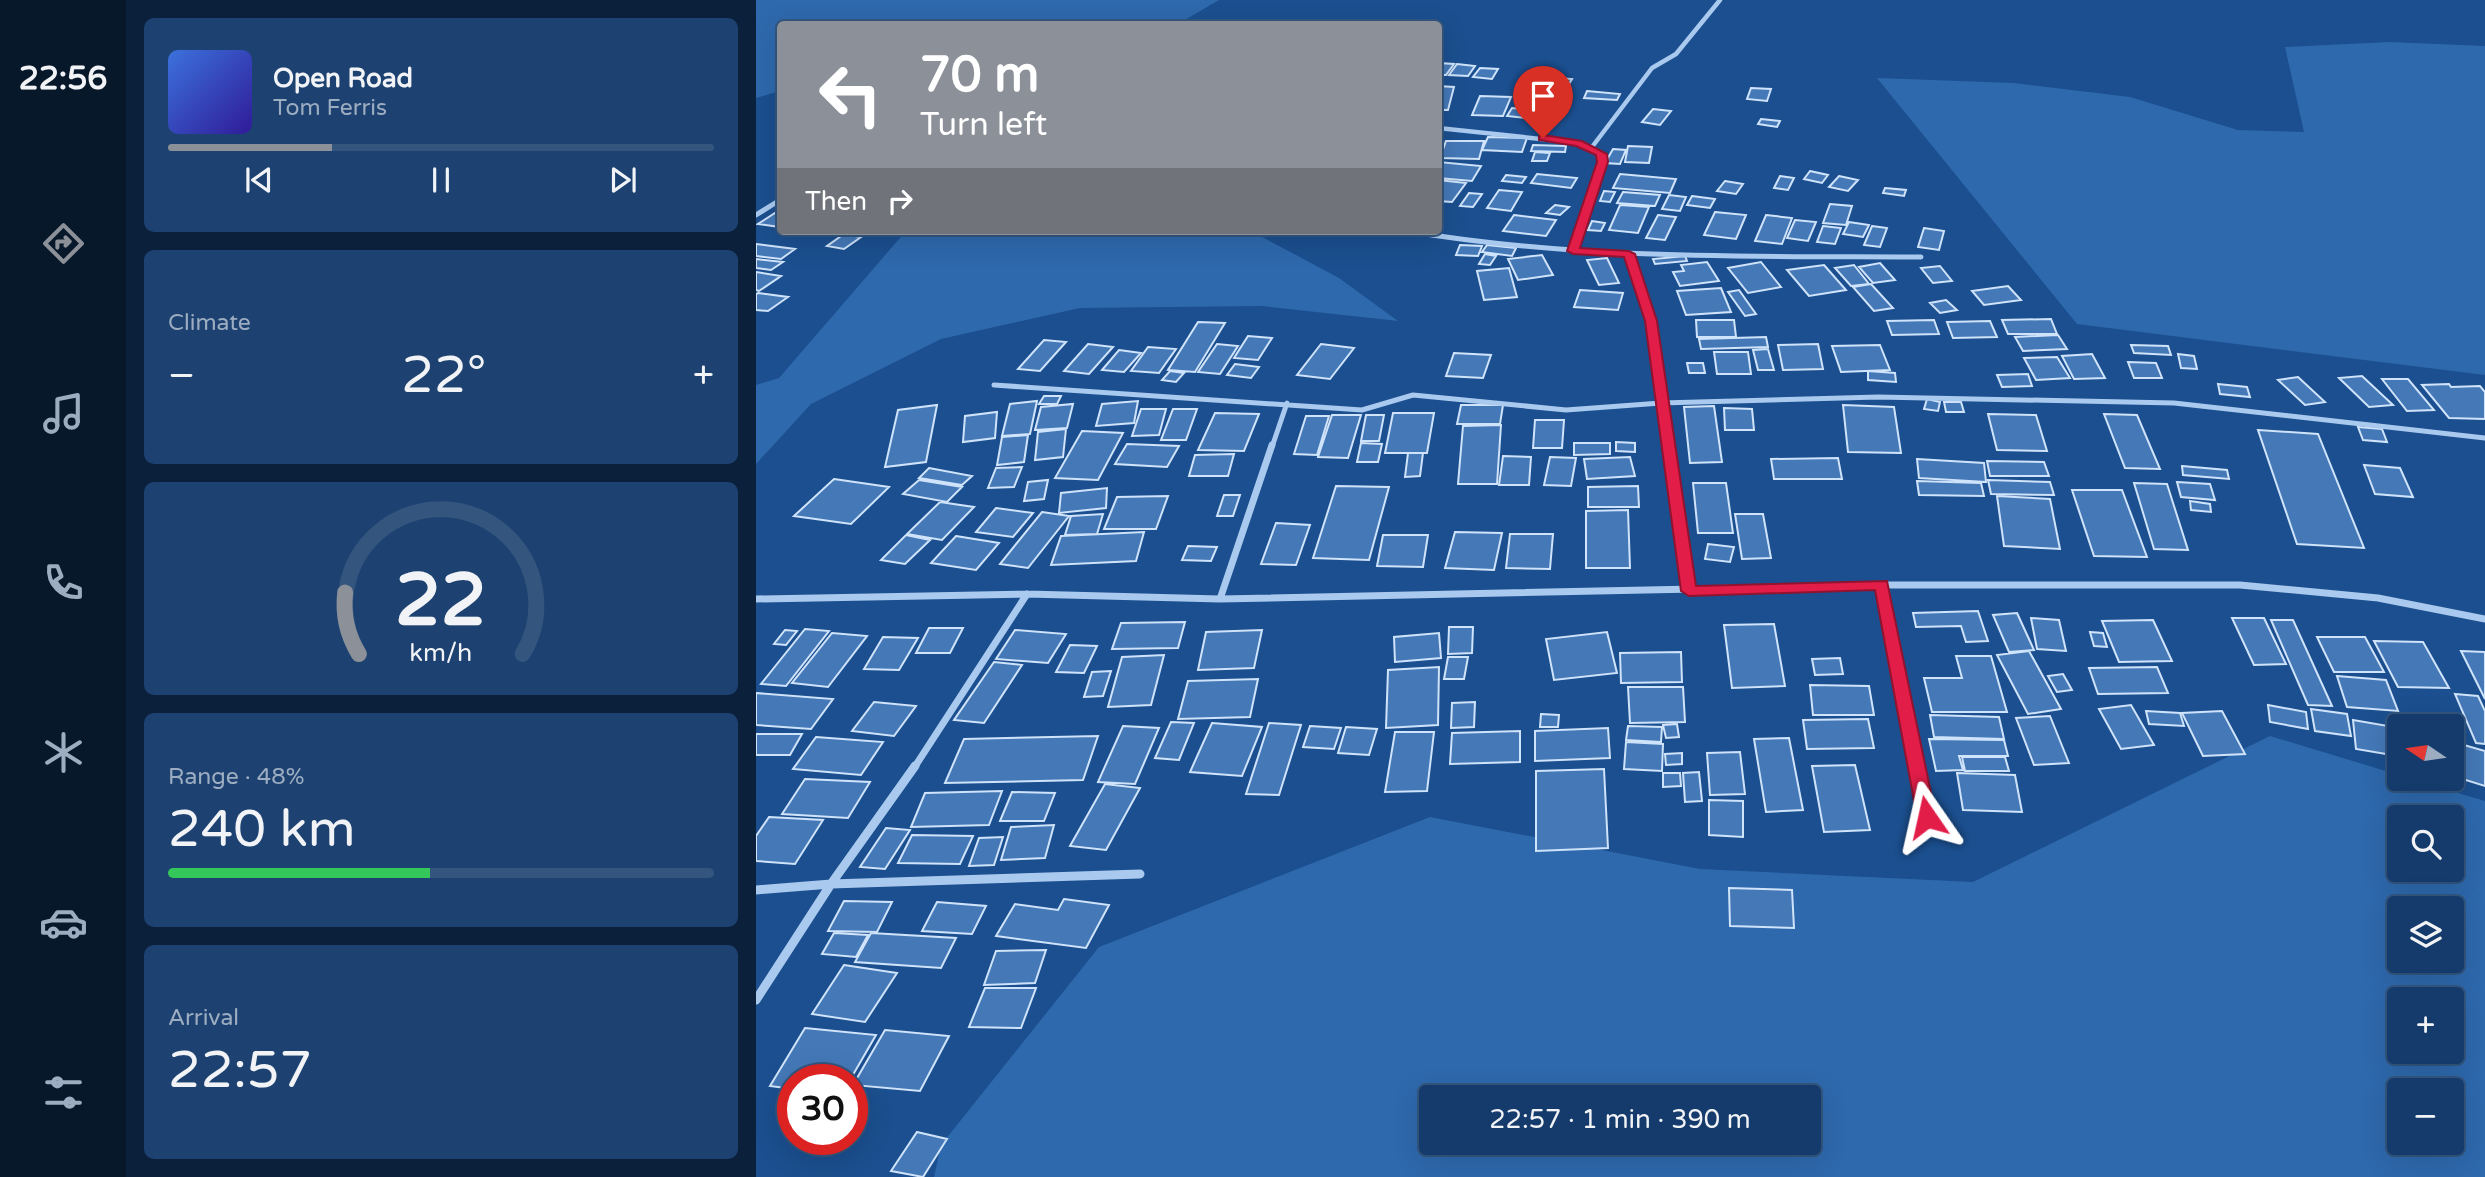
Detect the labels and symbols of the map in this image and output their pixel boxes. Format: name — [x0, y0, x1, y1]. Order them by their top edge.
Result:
pin — [1513, 66, 1573, 138]
north arrow — [2387, 714, 2464, 791]
position arrow — [1890, 780, 1964, 854]
speed limit sign: 30 — [777, 1064, 868, 1155]

